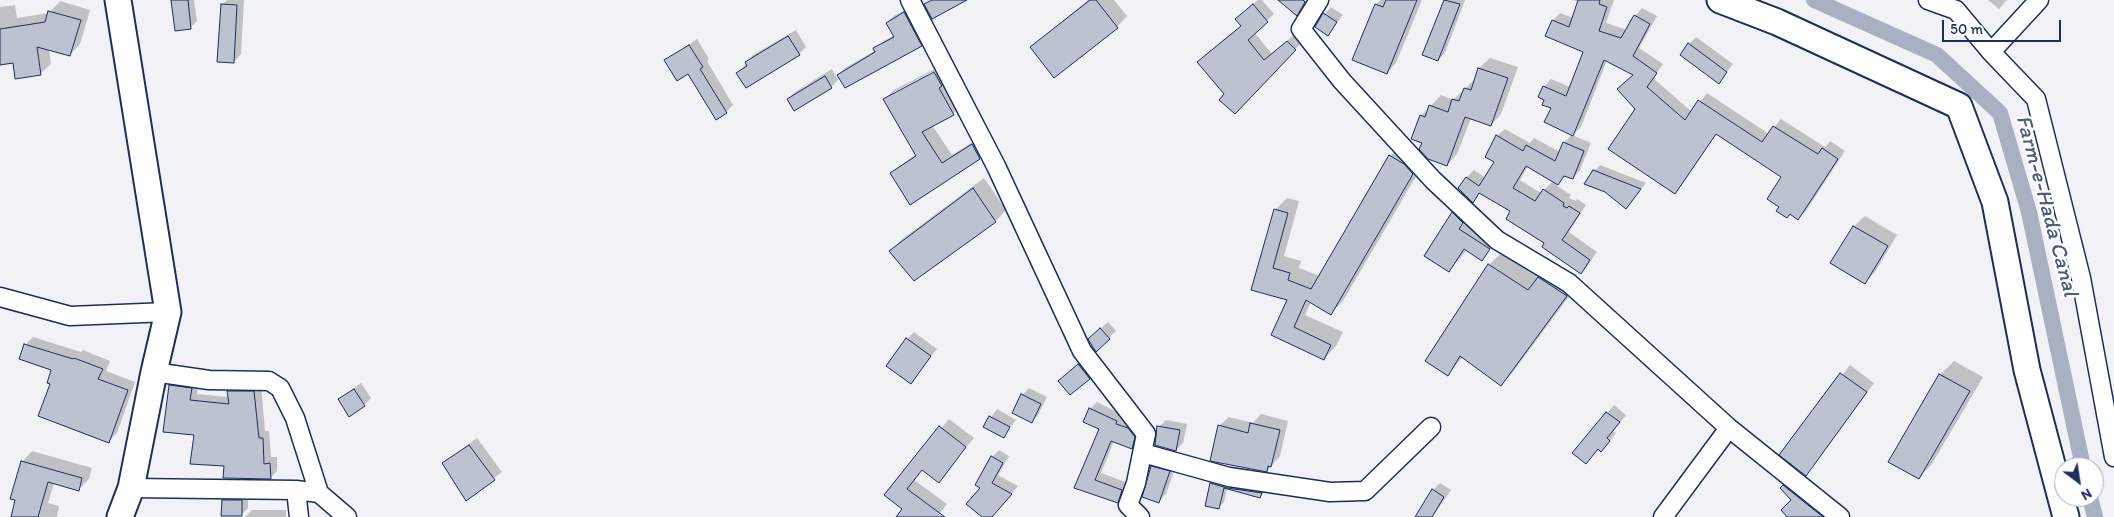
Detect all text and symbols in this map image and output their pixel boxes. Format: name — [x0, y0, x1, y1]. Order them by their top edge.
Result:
scale bar — [1944, 10, 2063, 42]
text: 50 m — [1950, 20, 1983, 38]
water label: Farm-e-Hada Canal — [2009, 112, 2083, 300]
north arrow — [2054, 457, 2104, 507]
text: N — [2078, 485, 2095, 504]

